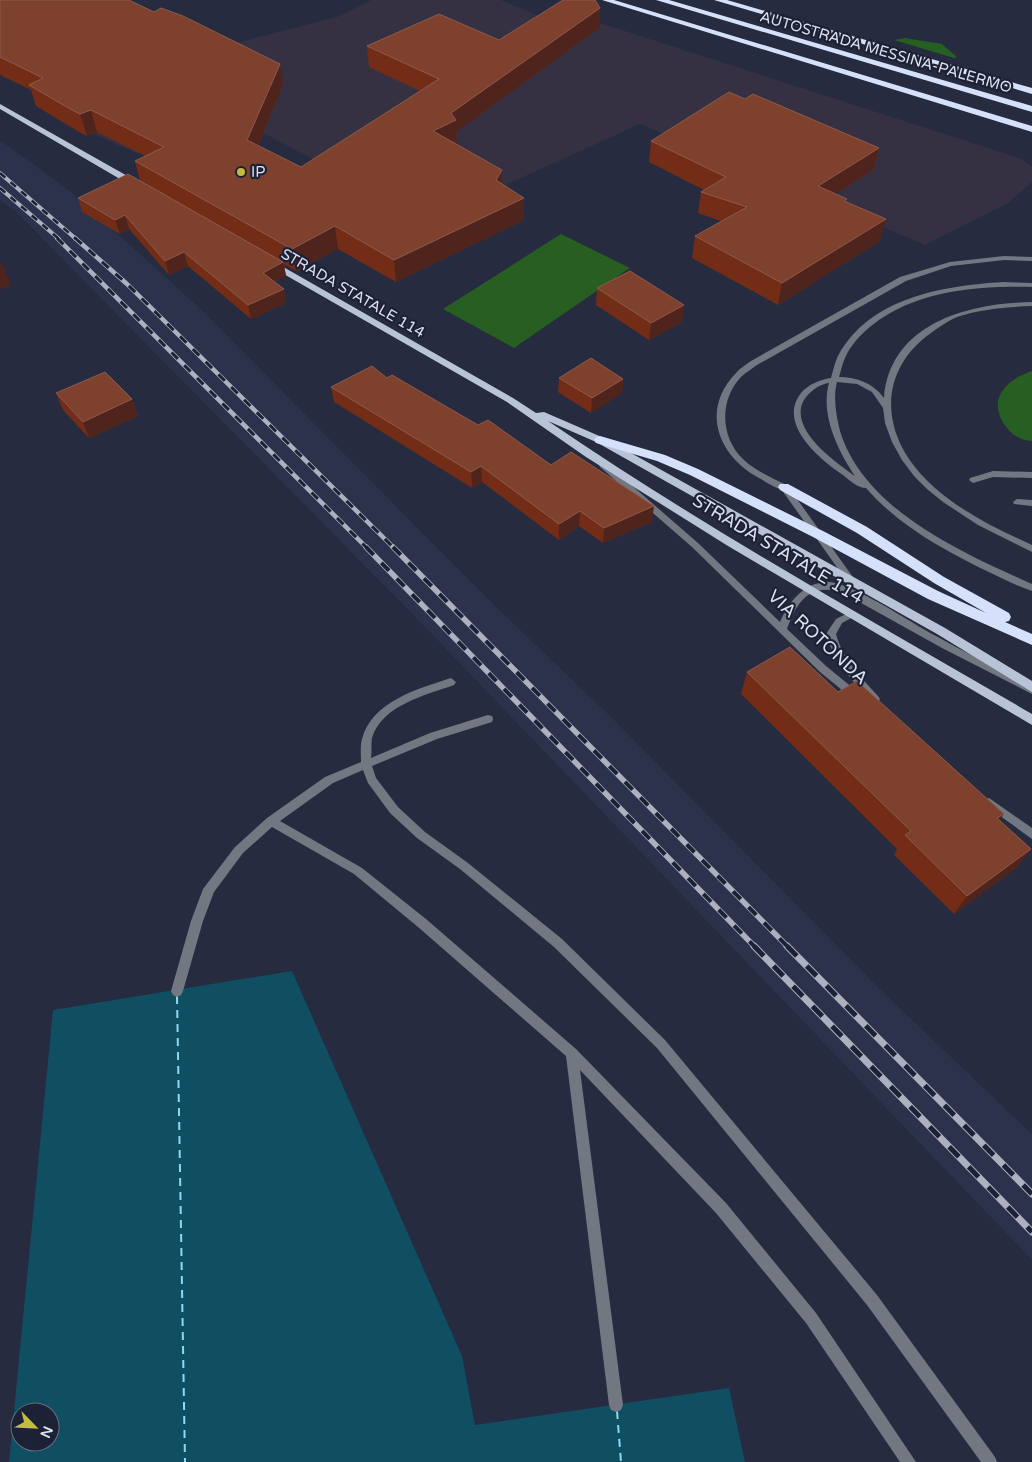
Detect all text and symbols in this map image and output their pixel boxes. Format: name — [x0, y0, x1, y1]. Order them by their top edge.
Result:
street label: AUTOSTRADA MESSINA-PALERMO — [758, 7, 1014, 97]
place label: IP — [251, 163, 265, 181]
marker: IP — [235, 166, 247, 178]
street label: STRADA STATALE 114 — [278, 245, 428, 341]
street label: STRADA STATALE 114 — [689, 489, 867, 609]
street label: VIA ROTONDA — [763, 585, 873, 689]
north arrow — [10, 1402, 60, 1452]
text: N — [36, 1423, 56, 1441]

